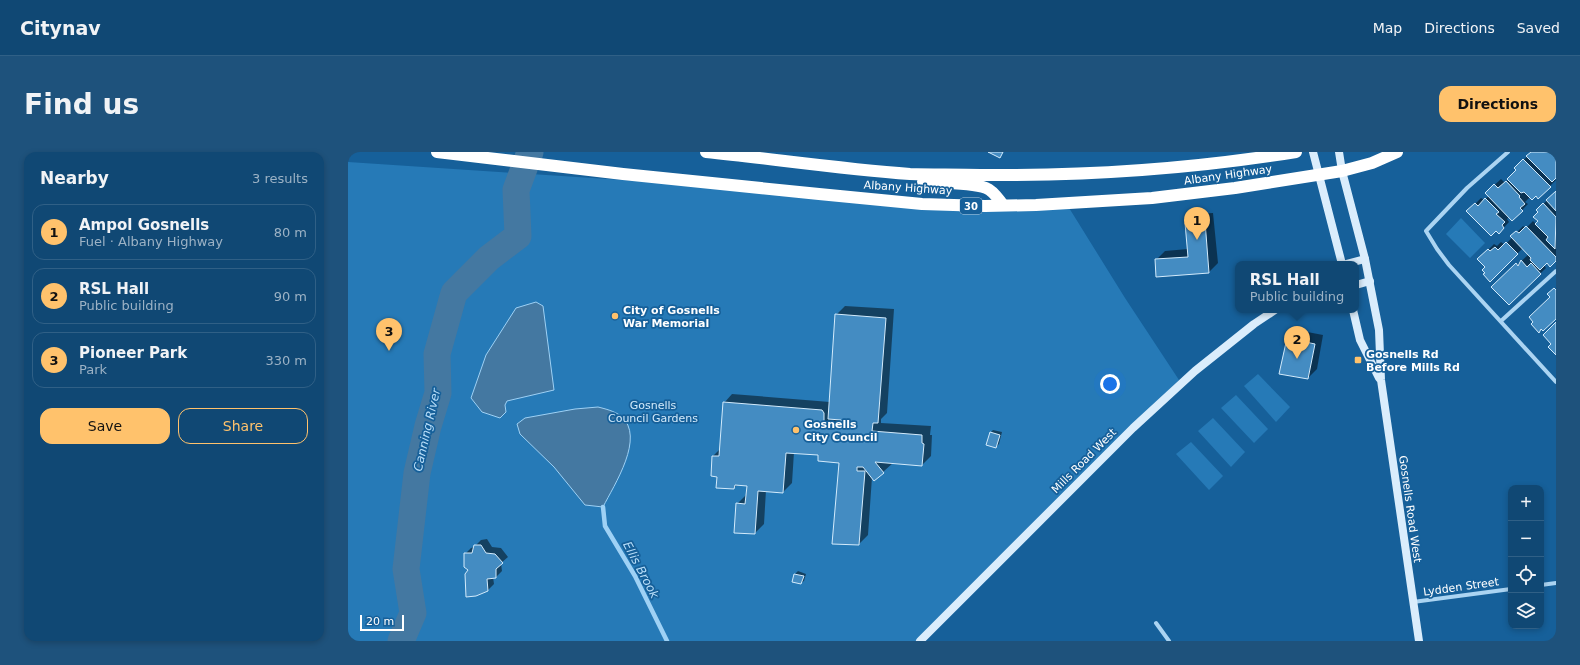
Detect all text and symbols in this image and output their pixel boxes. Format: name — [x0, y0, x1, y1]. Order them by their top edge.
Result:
text: Citynav — [20, 17, 101, 39]
text: Map — [1373, 20, 1402, 36]
text: Directions — [1424, 20, 1495, 36]
text: Saved — [1517, 20, 1560, 36]
button: Directions — [1439, 86, 1556, 122]
text: Find us — [24, 88, 139, 121]
street label: Albany Highway — [1183, 162, 1273, 188]
text: Nearby — [40, 168, 109, 188]
text: 3 results — [252, 171, 308, 186]
street label: Albany Highway — [863, 178, 953, 198]
road number: 30 — [960, 198, 982, 214]
pin: 1 — [1184, 207, 1210, 240]
text: Ampol Gosnells — [79, 216, 209, 234]
text: 1 — [49, 225, 59, 240]
text: 80 m — [274, 225, 307, 240]
text: Fuel · Albany Highway — [79, 234, 223, 249]
popup — [1235, 261, 1359, 313]
text: RSL Hall — [1250, 271, 1320, 289]
text: RSL Hall — [79, 280, 149, 298]
text: 2 — [49, 289, 59, 304]
text: 90 m — [274, 289, 307, 304]
text: Public building — [1250, 289, 1344, 304]
text: Public building — [79, 298, 174, 313]
place label: City of Gosnells War Memorial — [623, 304, 720, 330]
marker: City of Gosnells War Memorial — [610, 311, 620, 321]
pin: 3 — [376, 318, 402, 351]
pin: 2 — [1284, 326, 1310, 359]
text: Pioneer Park — [79, 344, 187, 362]
place label: Gosnells Rd Before Mills Rd — [1366, 348, 1460, 374]
text: 3 — [49, 353, 59, 368]
text: 330 m — [265, 353, 307, 368]
marker: Gosnells Rd Before Mills Rd — [1353, 355, 1363, 365]
text: Park — [79, 362, 107, 377]
your location — [1100, 374, 1120, 394]
water label: Canning River — [411, 386, 444, 473]
park label: Gosnells Council Gardens — [608, 399, 698, 425]
button: Save — [40, 408, 170, 444]
button: Share — [178, 408, 308, 444]
place label: Gosnells City Council — [804, 418, 877, 444]
marker: Gosnells City Council — [791, 425, 801, 435]
street label: Mills Road West — [1049, 426, 1119, 496]
street label: Gosnells Road West — [1396, 455, 1424, 564]
map controls — [1508, 485, 1544, 629]
button: + — [1508, 485, 1544, 521]
button: − — [1508, 521, 1544, 557]
water label: Ellis Brook — [620, 539, 662, 602]
button: locate — [1508, 557, 1544, 593]
street label: Lydden Street — [1422, 575, 1500, 599]
button: layers — [1508, 593, 1544, 629]
scale bar — [360, 613, 404, 632]
text: 20 m — [366, 615, 394, 628]

